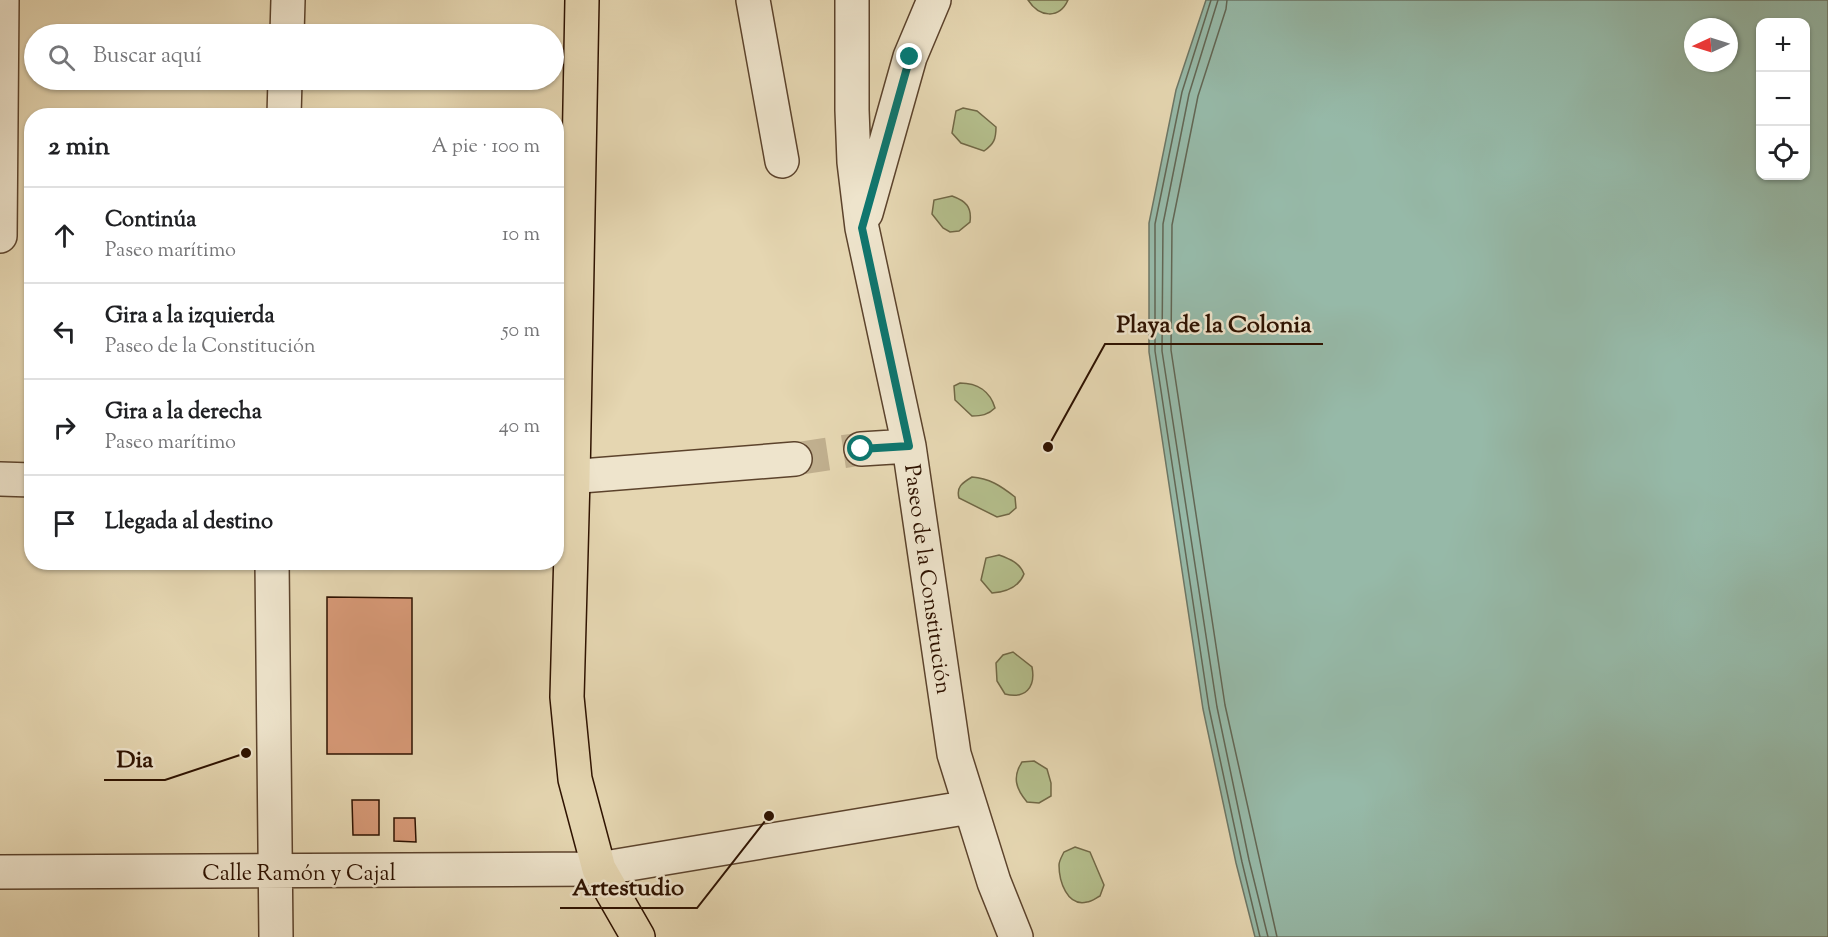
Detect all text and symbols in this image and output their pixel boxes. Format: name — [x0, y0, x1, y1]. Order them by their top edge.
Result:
north arrow — [1684, 18, 1738, 72]
map controls — [1756, 18, 1810, 180]
button: + — [1756, 18, 1810, 72]
search box — [24, 24, 564, 90]
icon: search — [45, 41, 78, 74]
text: Buscar aquí — [93, 41, 202, 73]
route end — [896, 43, 922, 69]
button: − — [1756, 72, 1810, 126]
button: locate — [1756, 126, 1810, 180]
text: 2 min — [48, 129, 110, 166]
text: A pie · 100 m — [431, 133, 540, 162]
text: Continúa — [105, 205, 196, 237]
icon: ahead — [48, 219, 81, 252]
text: 10 m — [502, 221, 540, 250]
text: Paseo marítimo — [105, 237, 236, 266]
text: Gira a la izquierda — [105, 301, 275, 333]
callout: Playa de la Colonia — [1105, 302, 1323, 344]
text: Playa de la Colonia — [1117, 309, 1312, 343]
icon: left — [48, 315, 81, 348]
text: 50 m — [502, 317, 540, 346]
text: Paseo de la Constitución — [105, 333, 316, 362]
text: Gira a la derecha — [105, 397, 262, 429]
icon: right — [48, 411, 81, 444]
text: 40 m — [499, 413, 540, 442]
text: Paseo marítimo — [105, 429, 236, 458]
route start — [847, 435, 873, 461]
street label: Paseo de la Constitución — [894, 462, 958, 696]
icon: arrive — [48, 507, 81, 540]
text: Llegada al destino — [105, 507, 273, 539]
callout: Dia — [104, 738, 165, 780]
text: Dia — [117, 744, 154, 778]
street label: Calle Ramón y Cajal — [202, 859, 396, 891]
callout: Artestudio — [560, 866, 697, 908]
text: Artestudio — [572, 872, 684, 906]

